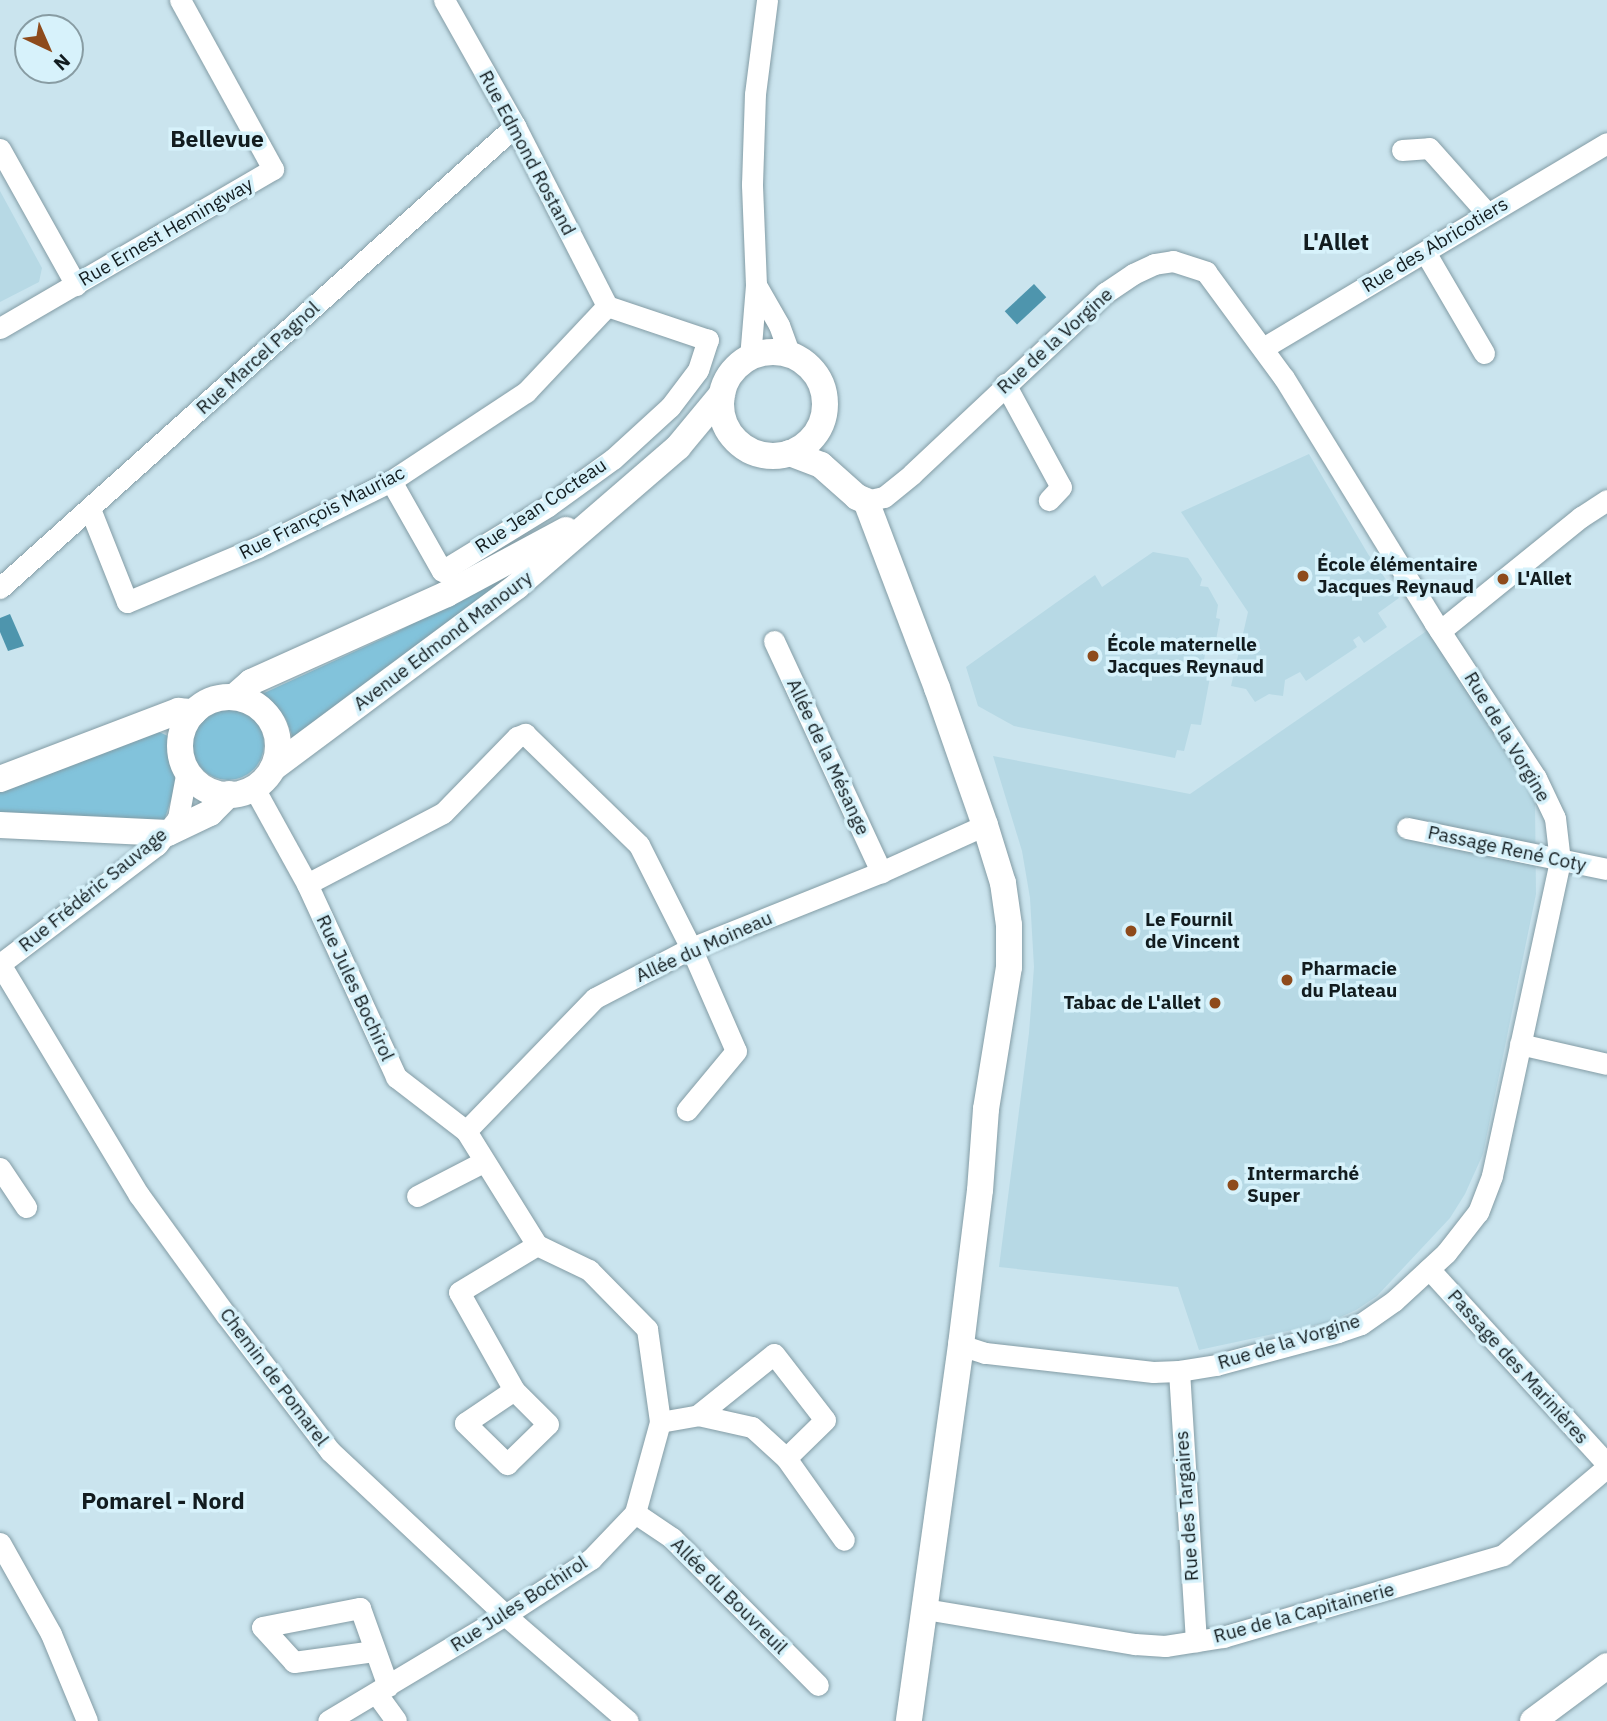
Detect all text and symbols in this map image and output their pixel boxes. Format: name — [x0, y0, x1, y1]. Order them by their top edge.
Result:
north arrow — [14, 14, 84, 84]
text: N — [49, 49, 75, 76]
street label: Rue Edmond Rostand — [474, 67, 580, 239]
district label: Bellevue — [170, 124, 264, 152]
street label: Rue Ernest Hemingway — [75, 173, 257, 291]
street label: Rue des Abricotiers — [1358, 192, 1512, 298]
district label: L'Allet — [1303, 227, 1369, 255]
street label: Rue de la Vorgine — [992, 283, 1118, 399]
street label: Rue Marcel Pagnol — [192, 297, 324, 419]
street label: Rue Jean Cocteau — [471, 454, 611, 558]
street label: Rue François Mauriac — [236, 461, 408, 565]
place label: École élémentaire Jacques Reynaud — [1317, 554, 1478, 598]
street label: Avenue Edmond Manoury — [349, 566, 537, 716]
marker: École élémentaire Jacques Reynaud — [1295, 568, 1311, 584]
place label: L'Allet — [1517, 568, 1572, 590]
marker: L'Allet — [1495, 571, 1511, 587]
place label: École maternelle Jacques Reynaud — [1107, 634, 1264, 678]
marker: École maternelle Jacques Reynaud — [1085, 648, 1101, 664]
street label: Rue de la Vorgine — [1459, 668, 1555, 806]
street label: Allée de la Mésange — [782, 675, 874, 839]
street label: Passage René Coty — [1426, 821, 1588, 877]
street label: Rue Frédéric Sauvage — [14, 823, 172, 957]
street label: Allée du Moineau — [632, 907, 776, 987]
place label: Le Fournil de Vincent — [1145, 909, 1240, 953]
street label: Rue Jules Bochirol — [311, 911, 399, 1065]
marker: Le Fournil de Vincent — [1123, 923, 1139, 939]
place label: Pharmacie du Plateau — [1301, 958, 1397, 1002]
marker: Pharmacie du Plateau — [1279, 972, 1295, 988]
place label: Tabac de L'allet — [1063, 992, 1201, 1014]
marker: Tabac de L'allet — [1207, 995, 1223, 1011]
place label: Intermarché Super — [1247, 1163, 1359, 1207]
marker: Intermarché Super — [1225, 1177, 1241, 1193]
street label: Passage des Marinières — [1443, 1285, 1593, 1449]
street label: Chemin de Pomarel — [215, 1304, 333, 1450]
street label: Rue de la Vorgine — [1215, 1309, 1363, 1375]
street label: Rue des Targaires — [1170, 1430, 1204, 1582]
district label: Pomarel - Nord — [81, 1486, 245, 1514]
street label: Allée du Bouvreuil — [666, 1533, 792, 1659]
street label: Rue Jules Bochirol — [446, 1551, 592, 1657]
street label: Rue de la Capitainerie — [1211, 1578, 1397, 1648]

